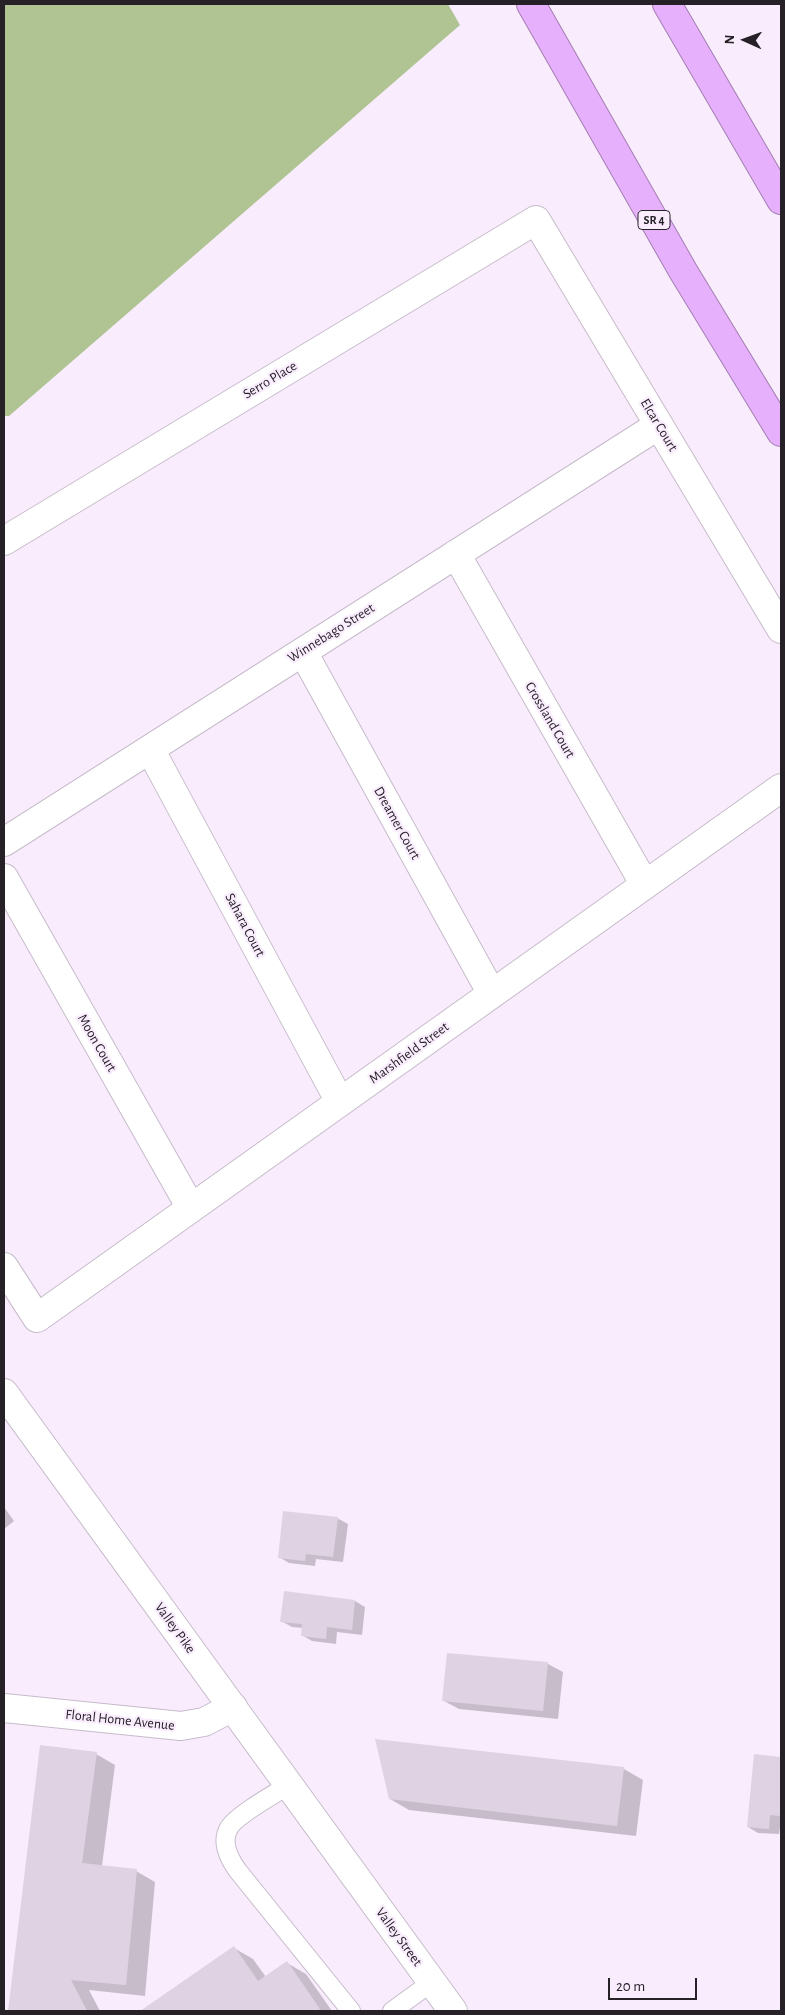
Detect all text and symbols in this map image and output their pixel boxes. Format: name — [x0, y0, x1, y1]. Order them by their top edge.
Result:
north arrow — [720, 15, 770, 65]
text: N — [723, 34, 737, 45]
road number: SR 4 — [638, 210, 670, 230]
street label: Serro Place — [240, 357, 300, 403]
street label: Elcar Court — [637, 396, 681, 454]
street label: Winnebago Street — [284, 600, 378, 666]
street label: Crossland Court — [521, 679, 579, 761]
street label: Dreamer Court — [370, 784, 424, 862]
street label: Sahara Court — [221, 890, 269, 960]
street label: Moon Court — [74, 1011, 120, 1075]
street label: Marshfield Street — [366, 1018, 452, 1088]
street label: Valley Pike — [151, 1599, 199, 1657]
street label: Floral Home Avenue — [65, 1706, 175, 1734]
street label: Valley Street — [372, 1904, 426, 1970]
scale bar — [610, 1968, 699, 2000]
text: 20 m — [616, 1979, 645, 1994]

